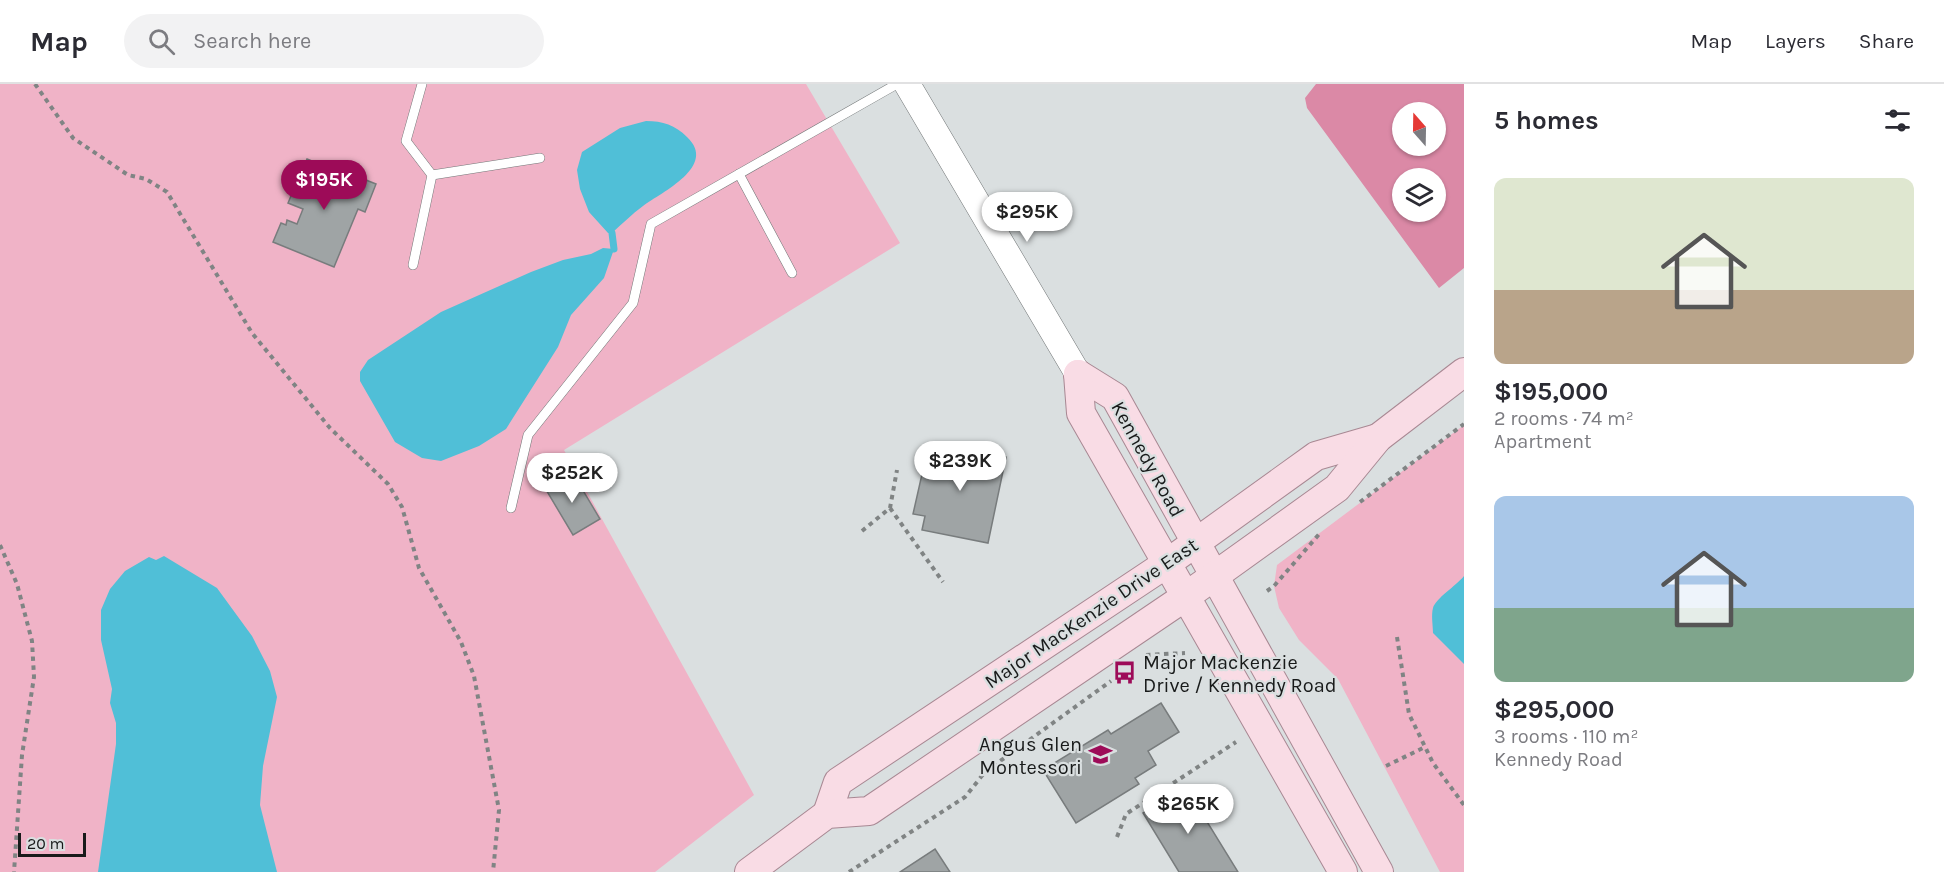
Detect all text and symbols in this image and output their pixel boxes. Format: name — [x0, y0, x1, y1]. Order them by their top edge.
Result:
search box — [124, 14, 544, 68]
text: Map — [30, 25, 88, 58]
icon: search — [145, 25, 178, 58]
text: Search here — [193, 28, 311, 54]
text: Map — [1690, 29, 1732, 53]
text: Layers — [1765, 29, 1826, 53]
text: Share — [1859, 29, 1914, 53]
north arrow — [1392, 102, 1446, 156]
map controls — [1392, 102, 1446, 222]
icon: filters — [1881, 104, 1914, 137]
text: 5 homes — [1494, 105, 1599, 136]
pin: $195K — [282, 160, 366, 211]
text: $195K — [295, 168, 353, 191]
button: layers — [1392, 168, 1446, 222]
pin: $295K — [985, 192, 1069, 243]
text: $295K — [996, 200, 1058, 223]
icon: home — [1650, 217, 1758, 325]
text: $195,000 — [1494, 376, 1608, 407]
street label: Kennedy Road — [1106, 397, 1189, 521]
text: 2 rooms · 74 m² — [1494, 407, 1634, 430]
text: Apartment — [1494, 430, 1592, 453]
pin: $239K — [918, 441, 1002, 492]
text: $239K — [928, 449, 992, 472]
pin: $252K — [530, 453, 614, 504]
text: $252K — [541, 461, 603, 484]
street label: Major MacKenzie Drive East — [980, 533, 1203, 693]
icon: home — [1650, 535, 1758, 643]
place label: Major Mackenzie Drive / Kennedy Road — [1143, 651, 1337, 697]
bus stop icon: Major Mackenzie Drive / Kennedy Road — [1112, 660, 1138, 686]
text: $295,000 — [1494, 694, 1615, 725]
text: 3 rooms · 110 m² — [1494, 725, 1639, 748]
place label: Angus Glen Montessori — [979, 733, 1082, 779]
school or university icon: Angus Glen Montessori — [1087, 742, 1113, 768]
text: Kennedy Road — [1494, 748, 1623, 771]
pin: $265K — [1146, 784, 1230, 835]
text: $265K — [1157, 792, 1219, 815]
scale bar — [18, 830, 86, 858]
text: 20 m — [27, 834, 65, 853]

